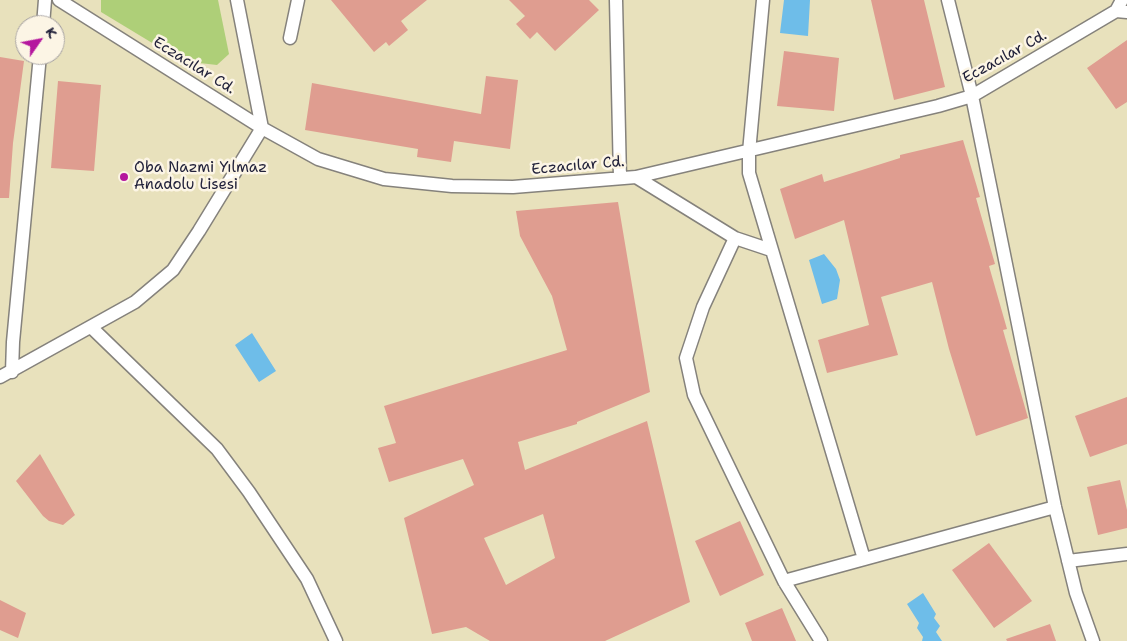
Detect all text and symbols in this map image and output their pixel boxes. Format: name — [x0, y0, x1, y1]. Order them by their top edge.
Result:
north arrow — [15, 15, 65, 65]
text: K — [42, 23, 62, 41]
street label: Eczacılar Cd. — [960, 27, 1050, 87]
street label: Eczacılar Cd. — [150, 34, 238, 98]
street label: Eczacılar Cd. — [531, 153, 625, 179]
place label: Oba Nazmi Yılmaz Anadolu Lisesi — [134, 159, 267, 194]
marker: Oba Nazmi Yılmaz Anadolu Lisesi — [118, 171, 130, 183]

